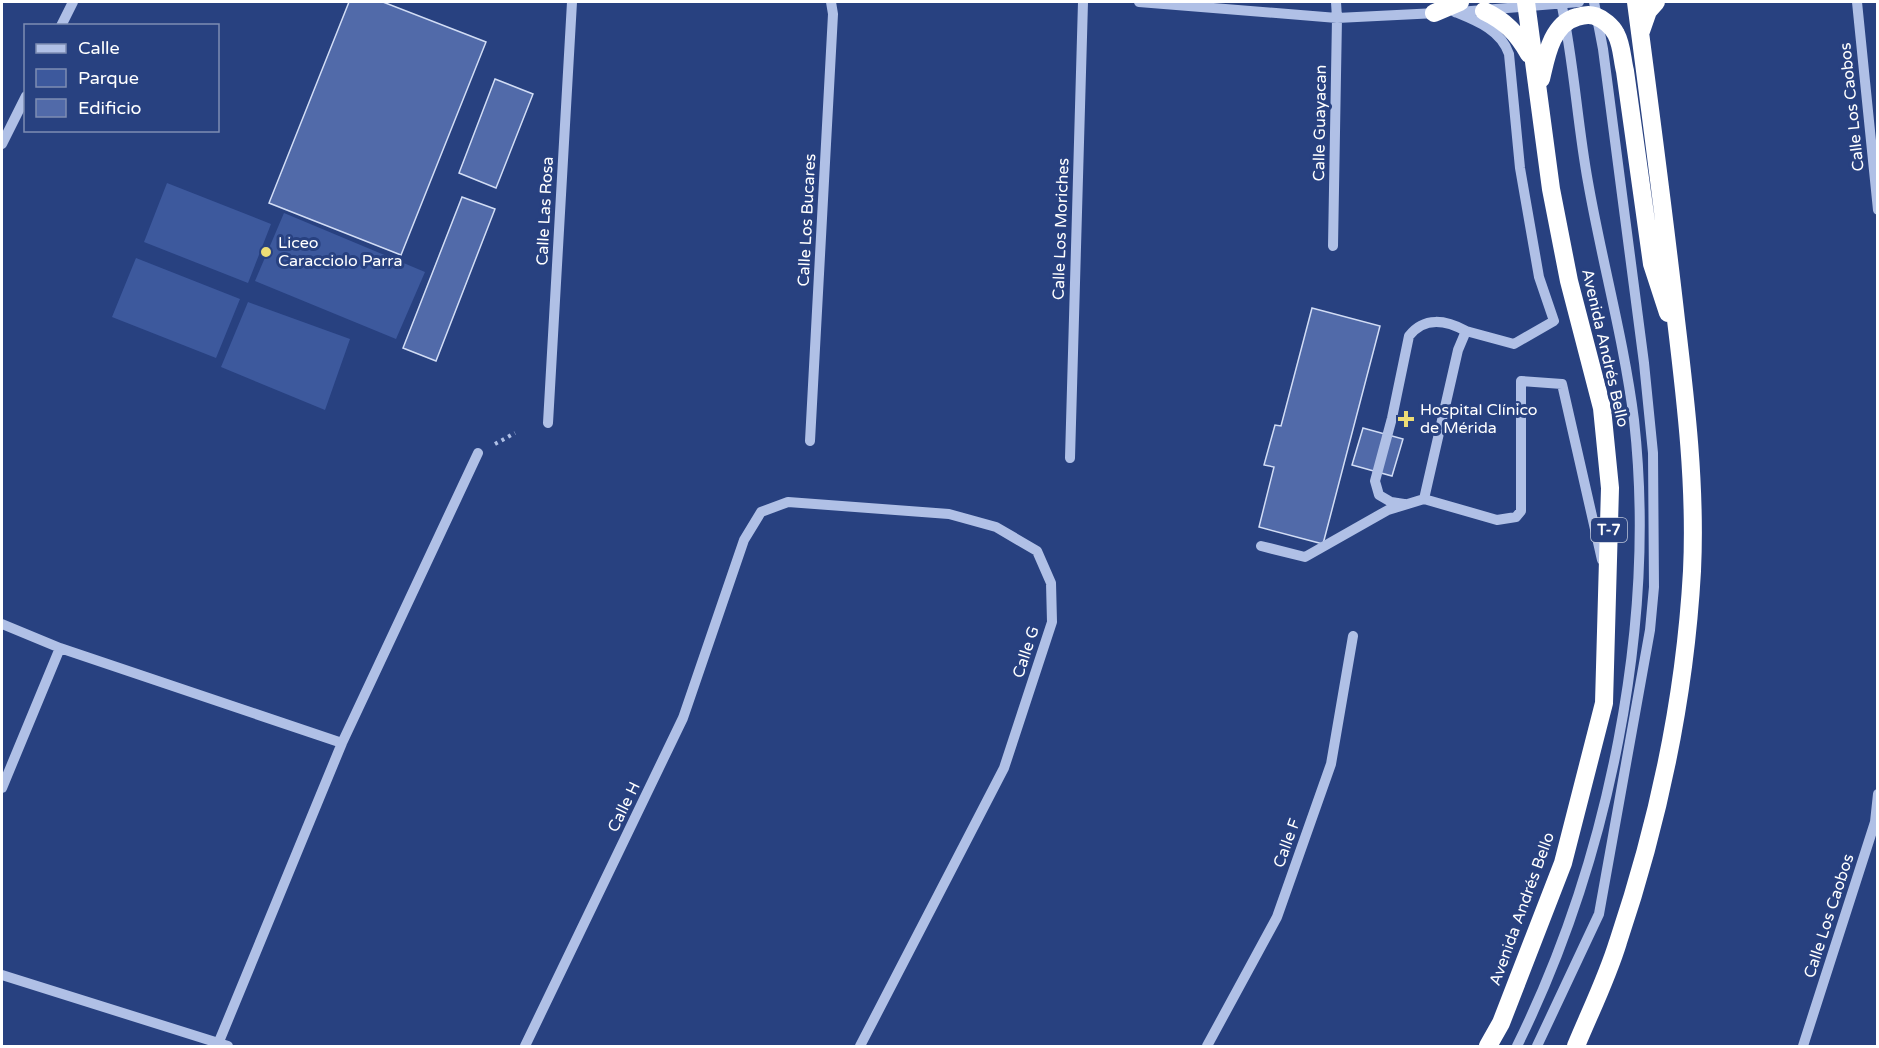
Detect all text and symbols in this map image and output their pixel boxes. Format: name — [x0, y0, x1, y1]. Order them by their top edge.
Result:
legend — [24, 24, 219, 132]
text: Calle — [78, 37, 120, 59]
street label: Calle Los Caobos — [1835, 42, 1869, 172]
street label: Calle Guayacan — [1309, 64, 1331, 182]
text: Parque — [78, 67, 139, 89]
text: Edificio — [78, 97, 142, 119]
street label: Calle Los Bucares — [794, 153, 820, 287]
street label: Calle Las Rosa — [532, 156, 558, 266]
street label: Calle Los Moriches — [1049, 158, 1073, 300]
place label: Liceo Caracciolo Parra — [278, 233, 402, 271]
marker: Liceo Caracciolo Parra — [259, 245, 273, 259]
street label: Avenida Andrés Bello — [1577, 267, 1633, 429]
place label: Hospital Clínico de Mérida — [1420, 400, 1538, 438]
marker: Hospital Clínico de Mérida — [1397, 410, 1415, 428]
road number: T-7 — [1591, 518, 1627, 542]
street label: Calle G — [1008, 624, 1044, 680]
street label: Calle H — [603, 779, 645, 835]
street label: Calle F — [1269, 815, 1305, 870]
street label: Avenida Andrés Bello — [1485, 829, 1559, 989]
street label: Calle Los Caobos — [1799, 851, 1859, 981]

